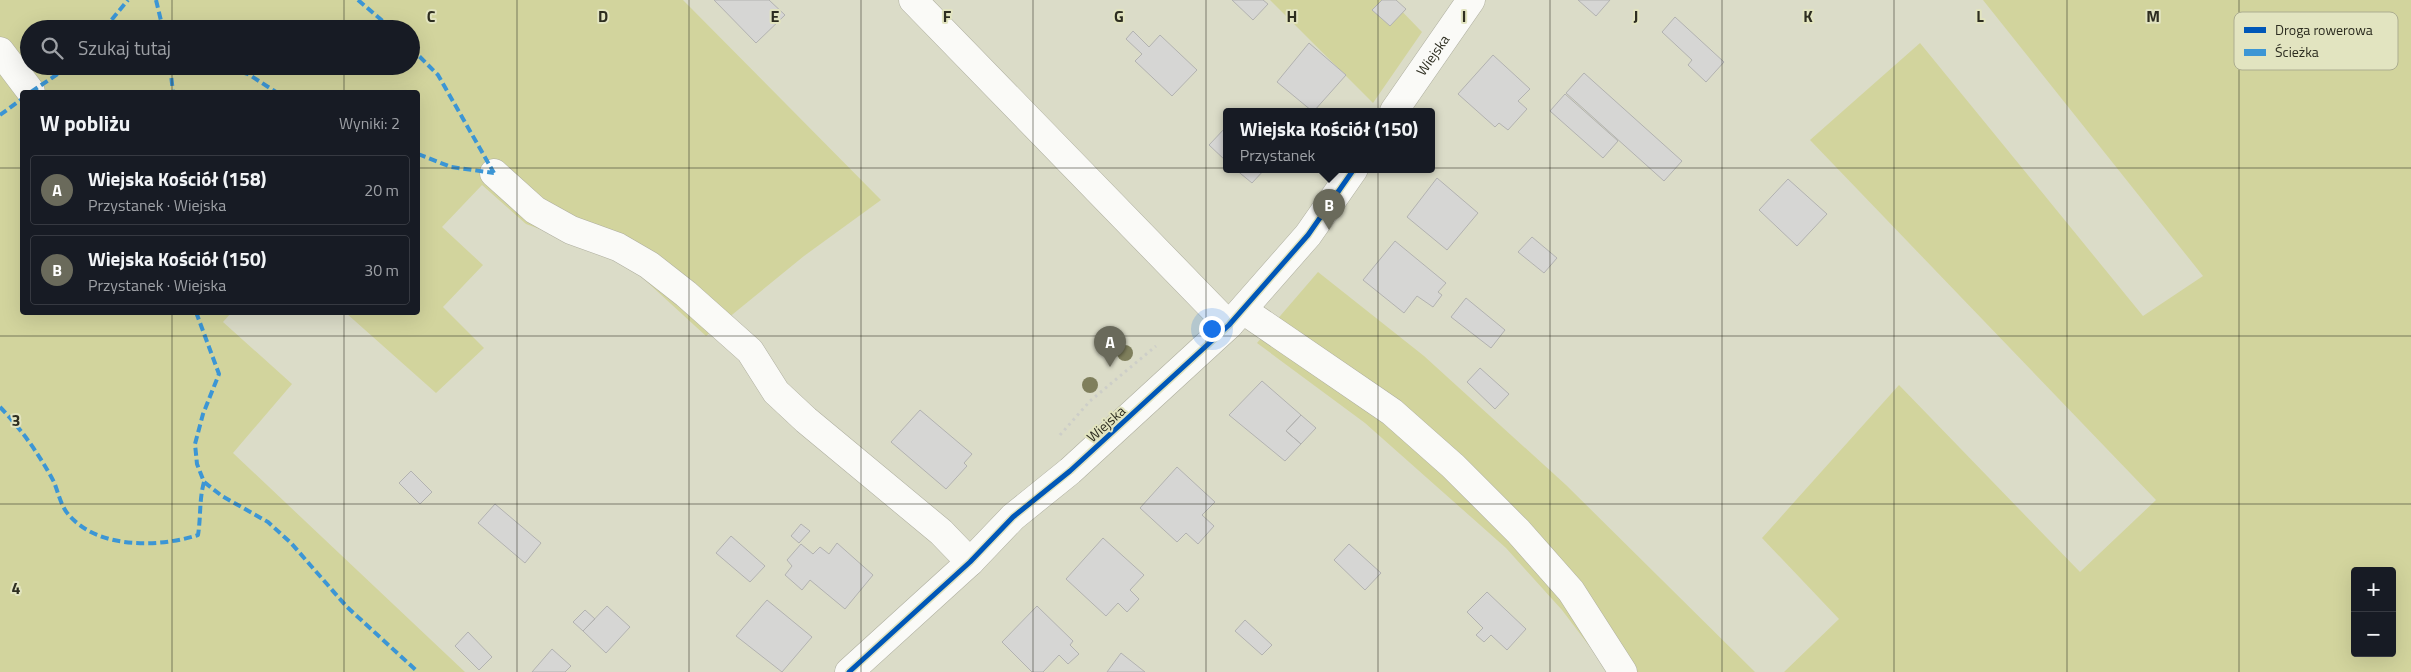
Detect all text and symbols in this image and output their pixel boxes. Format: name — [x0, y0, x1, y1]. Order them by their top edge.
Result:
text: C — [427, 4, 436, 28]
text: D — [598, 4, 608, 28]
text: E — [771, 4, 780, 28]
text: F — [943, 4, 952, 28]
text: G — [1114, 4, 1124, 28]
text: H — [1287, 4, 1297, 28]
text: I — [1462, 4, 1466, 28]
text: J — [1634, 4, 1638, 28]
text: K — [1803, 4, 1813, 28]
text: L — [1976, 4, 1984, 28]
text: M — [2146, 4, 2160, 28]
legend — [2234, 12, 2398, 70]
text: Droga rowerowa — [2275, 19, 2373, 40]
search box — [20, 20, 420, 75]
street label: Wiejska — [1411, 30, 1454, 80]
text: Szukaj tutaj — [78, 33, 171, 62]
icon: search — [38, 34, 66, 62]
text: Ścieżka — [2275, 41, 2319, 62]
text: W pobliżu — [40, 107, 130, 139]
popup — [1223, 108, 1435, 173]
text: Wyniki: 2 — [339, 111, 400, 135]
text: Wiejska Kościół (150) — [1240, 114, 1418, 143]
text: Przystanek — [1240, 143, 1315, 167]
text: Wiejska Kościół (158) — [88, 164, 266, 193]
text: A — [52, 178, 62, 202]
text: 20 m — [364, 178, 399, 202]
pin: B — [1313, 189, 1345, 230]
text: Przystanek · Wiejska — [88, 193, 226, 217]
text: Wiejska Kościół (150) — [88, 244, 266, 273]
text: B — [52, 258, 62, 282]
text: 30 m — [364, 258, 399, 282]
text: Przystanek · Wiejska — [88, 273, 226, 297]
your location — [1199, 316, 1225, 342]
pin: A — [1094, 326, 1126, 367]
street label: Wiejska — [1082, 401, 1130, 447]
text: 3 — [12, 408, 20, 432]
map controls — [2351, 567, 2396, 657]
button: + — [2351, 567, 2396, 612]
text: 4 — [12, 576, 21, 600]
button: − — [2351, 612, 2396, 657]

